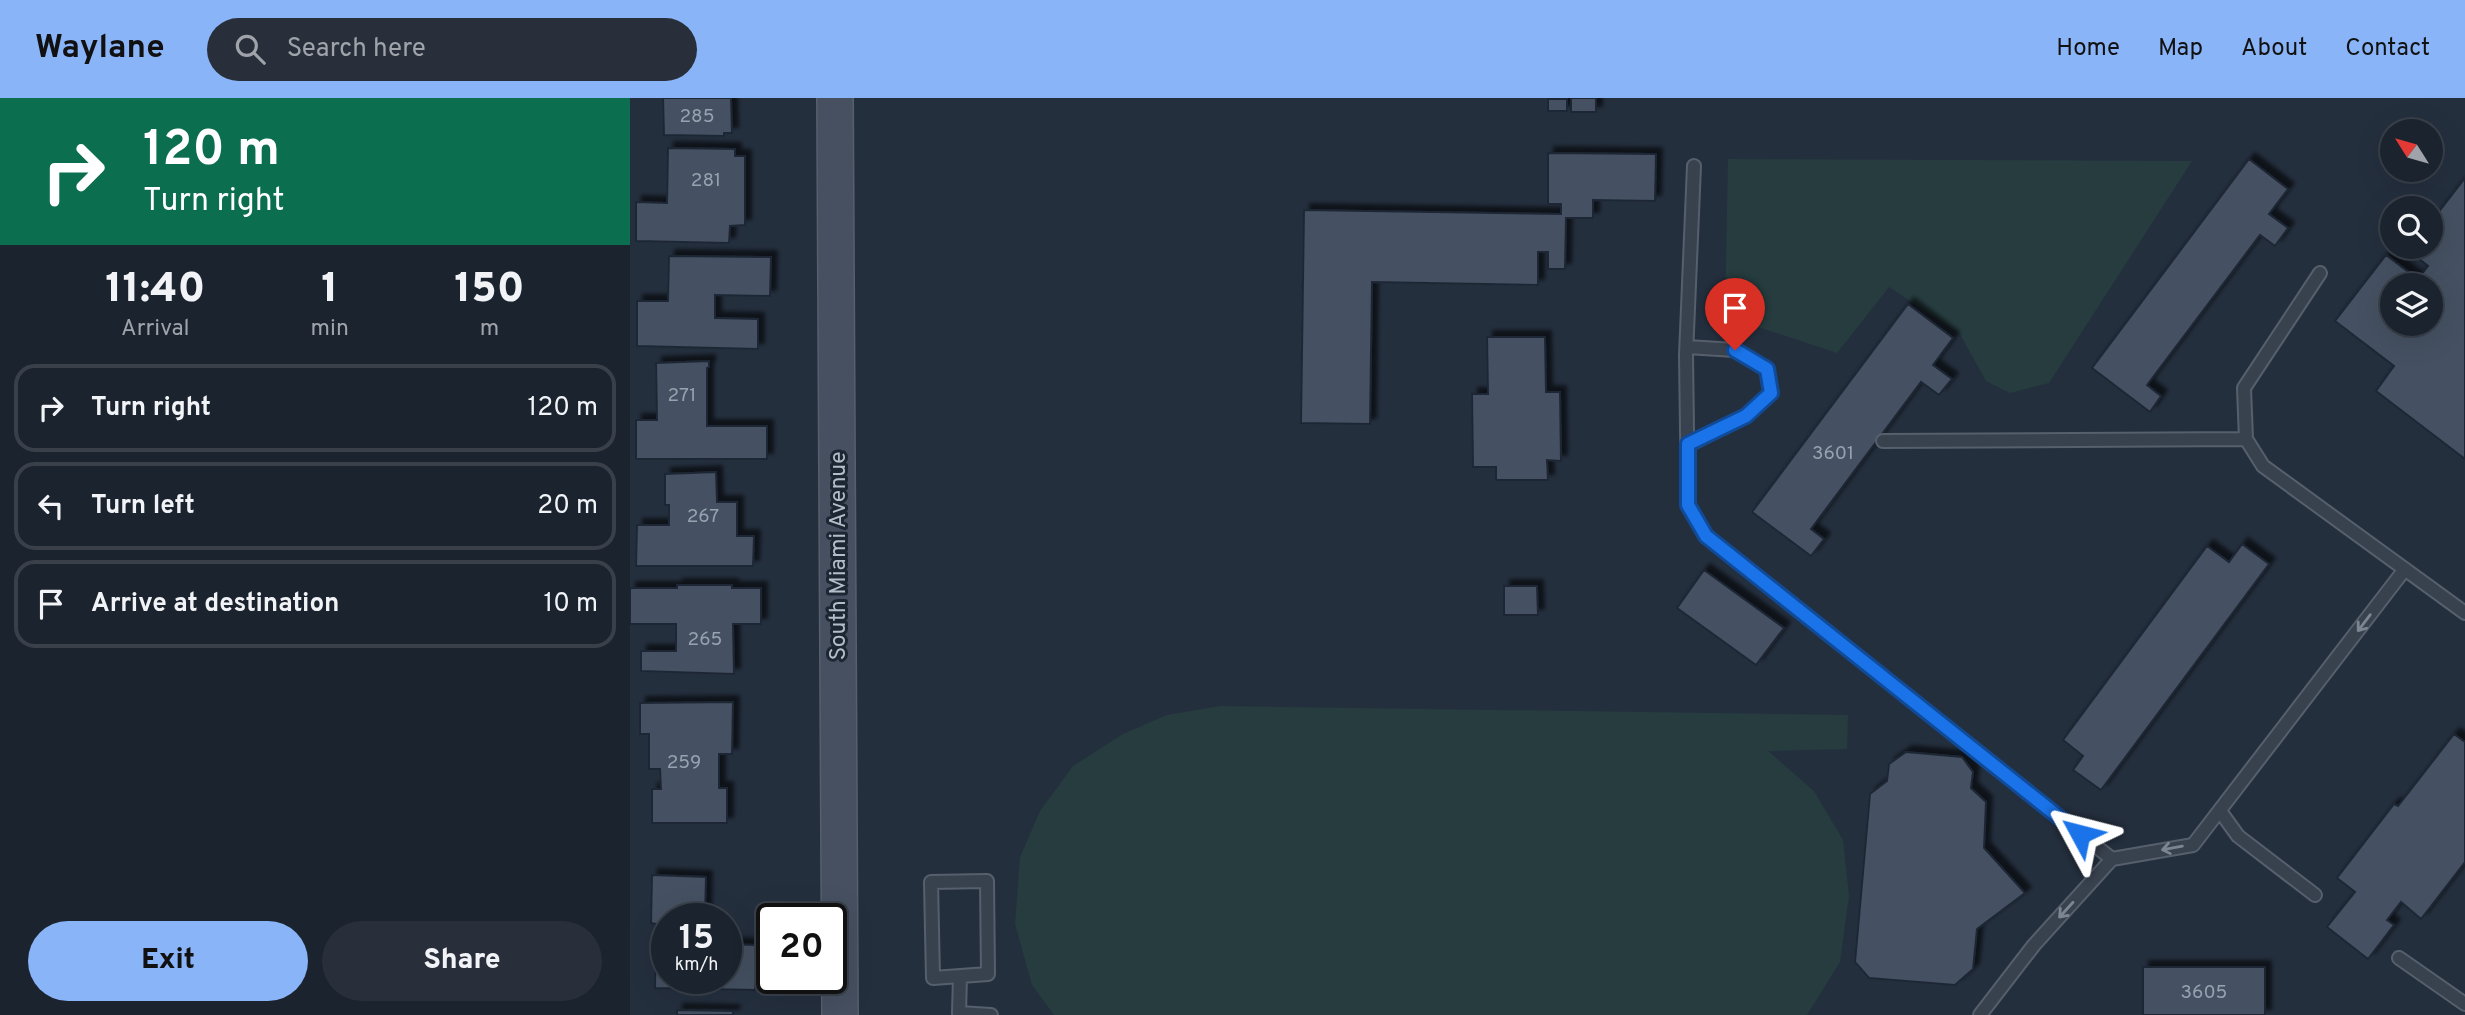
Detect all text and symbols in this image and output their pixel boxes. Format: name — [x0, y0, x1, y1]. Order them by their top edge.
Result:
search box — [207, 18, 697, 81]
text: Waylane — [35, 28, 165, 70]
icon: search — [231, 30, 269, 68]
text: Search here — [287, 33, 426, 66]
text: Home — [2056, 34, 2120, 64]
text: Map — [2158, 34, 2203, 64]
text: About — [2241, 34, 2307, 64]
text: Contact — [2345, 34, 2430, 64]
house number: 285 — [679, 105, 715, 129]
north arrow — [2380, 119, 2443, 182]
map controls — [2380, 119, 2443, 336]
text: 120 m — [143, 121, 280, 183]
icon: right — [28, 126, 119, 217]
house number: 281 — [691, 169, 721, 193]
text: Turn right — [143, 182, 285, 222]
button: search — [2380, 196, 2443, 259]
text: 11:40 — [105, 264, 205, 317]
text: 1 — [321, 264, 338, 317]
text: 150 — [454, 264, 525, 317]
button: layers — [2380, 273, 2443, 336]
pin — [1705, 278, 1765, 350]
icon: arrive — [1716, 289, 1754, 327]
text: Arrival — [121, 315, 190, 344]
text: min — [311, 315, 349, 344]
text: m — [480, 315, 499, 344]
house number: 271 — [668, 384, 696, 408]
icon: right — [32, 389, 70, 427]
text: Turn right — [91, 392, 211, 425]
text: 120 m — [528, 392, 598, 425]
house number: 3601 — [1812, 442, 1854, 466]
street label: South Miami Avenue — [825, 451, 854, 661]
icon: left — [32, 487, 70, 525]
text: Turn left — [91, 490, 195, 523]
text: 20 m — [537, 490, 598, 523]
house number: 267 — [687, 505, 719, 529]
icon: arrive — [32, 585, 70, 623]
text: Arrive at destination — [91, 588, 339, 621]
text: 10 m — [543, 588, 598, 621]
one-way arrow — [2356, 613, 2371, 632]
house number: 265 — [688, 628, 722, 652]
house number: 259 — [667, 751, 701, 775]
position arrow — [2043, 797, 2117, 871]
one-way arrow — [2161, 842, 2184, 856]
one-way arrow — [2058, 901, 2074, 919]
speed limit sign: 20 — [756, 903, 847, 994]
text: 15 — [679, 917, 714, 961]
button: Exit — [28, 921, 308, 1001]
button: Share — [322, 921, 602, 1001]
text: km/h — [675, 954, 718, 977]
house number: 3605 — [2181, 981, 2227, 1005]

